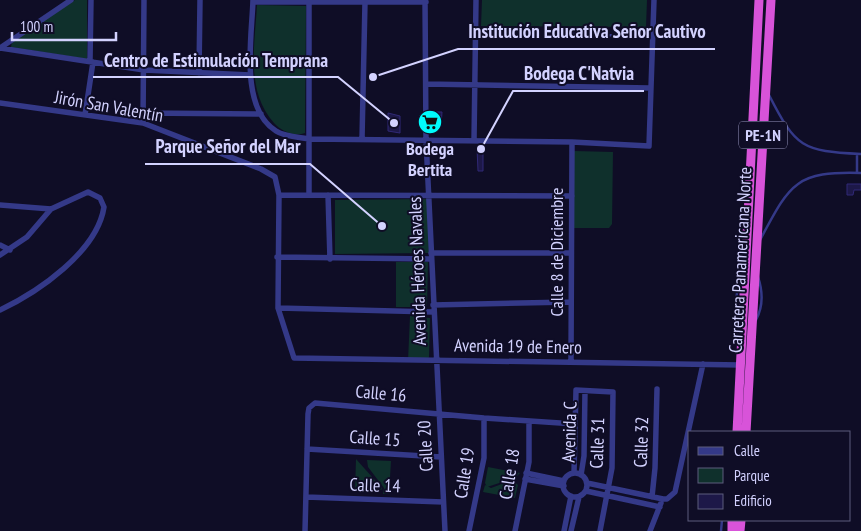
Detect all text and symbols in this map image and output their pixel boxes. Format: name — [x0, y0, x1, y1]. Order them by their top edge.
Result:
scale bar — [12, 10, 116, 42]
callout: Institución Educativa Señor Cautivo — [458, 15, 715, 49]
text: 100 m — [20, 17, 53, 36]
text: Institución Educativa Señor Cautivo — [468, 19, 706, 43]
callout: Centro de Estimulación Temprana — [93, 43, 338, 77]
text: Centro de Estimulación Temprana — [104, 48, 328, 72]
callout: Bodega C'Natvia — [513, 57, 644, 91]
text: Bodega C'Natvia — [524, 61, 634, 85]
street label: Jirón San Valentín — [52, 85, 165, 127]
supermarket icon: Bodega Bertita — [417, 109, 443, 135]
road number: PE-1N — [739, 122, 787, 148]
callout: Parque Señor del Mar — [145, 130, 310, 164]
text: Parque Señor del Mar — [155, 134, 301, 158]
place label: Bodega Bertita — [406, 137, 454, 181]
street label: Carretera Panamericana Norte — [724, 166, 756, 354]
street label: Calle 8 de Diciembre — [545, 188, 568, 316]
street label: Avenida Héroes Navales — [403, 196, 431, 346]
street label: Avenida 19 de Enero — [454, 333, 582, 359]
street label: Calle 16 — [355, 379, 407, 407]
street label: Avenida C — [556, 401, 582, 463]
street label: Calle 32 — [629, 416, 653, 468]
street label: Calle 31 — [585, 417, 609, 469]
street label: Calle 20 — [412, 420, 438, 472]
street label: Calle 15 — [349, 425, 401, 451]
legend — [688, 431, 851, 521]
text: Calle — [734, 441, 760, 460]
street label: Calle 19 — [449, 446, 479, 500]
street label: Calle 18 — [494, 447, 524, 501]
text: Parque — [734, 466, 770, 485]
street label: Calle 14 — [349, 473, 401, 497]
text: Edificio — [734, 491, 772, 510]

